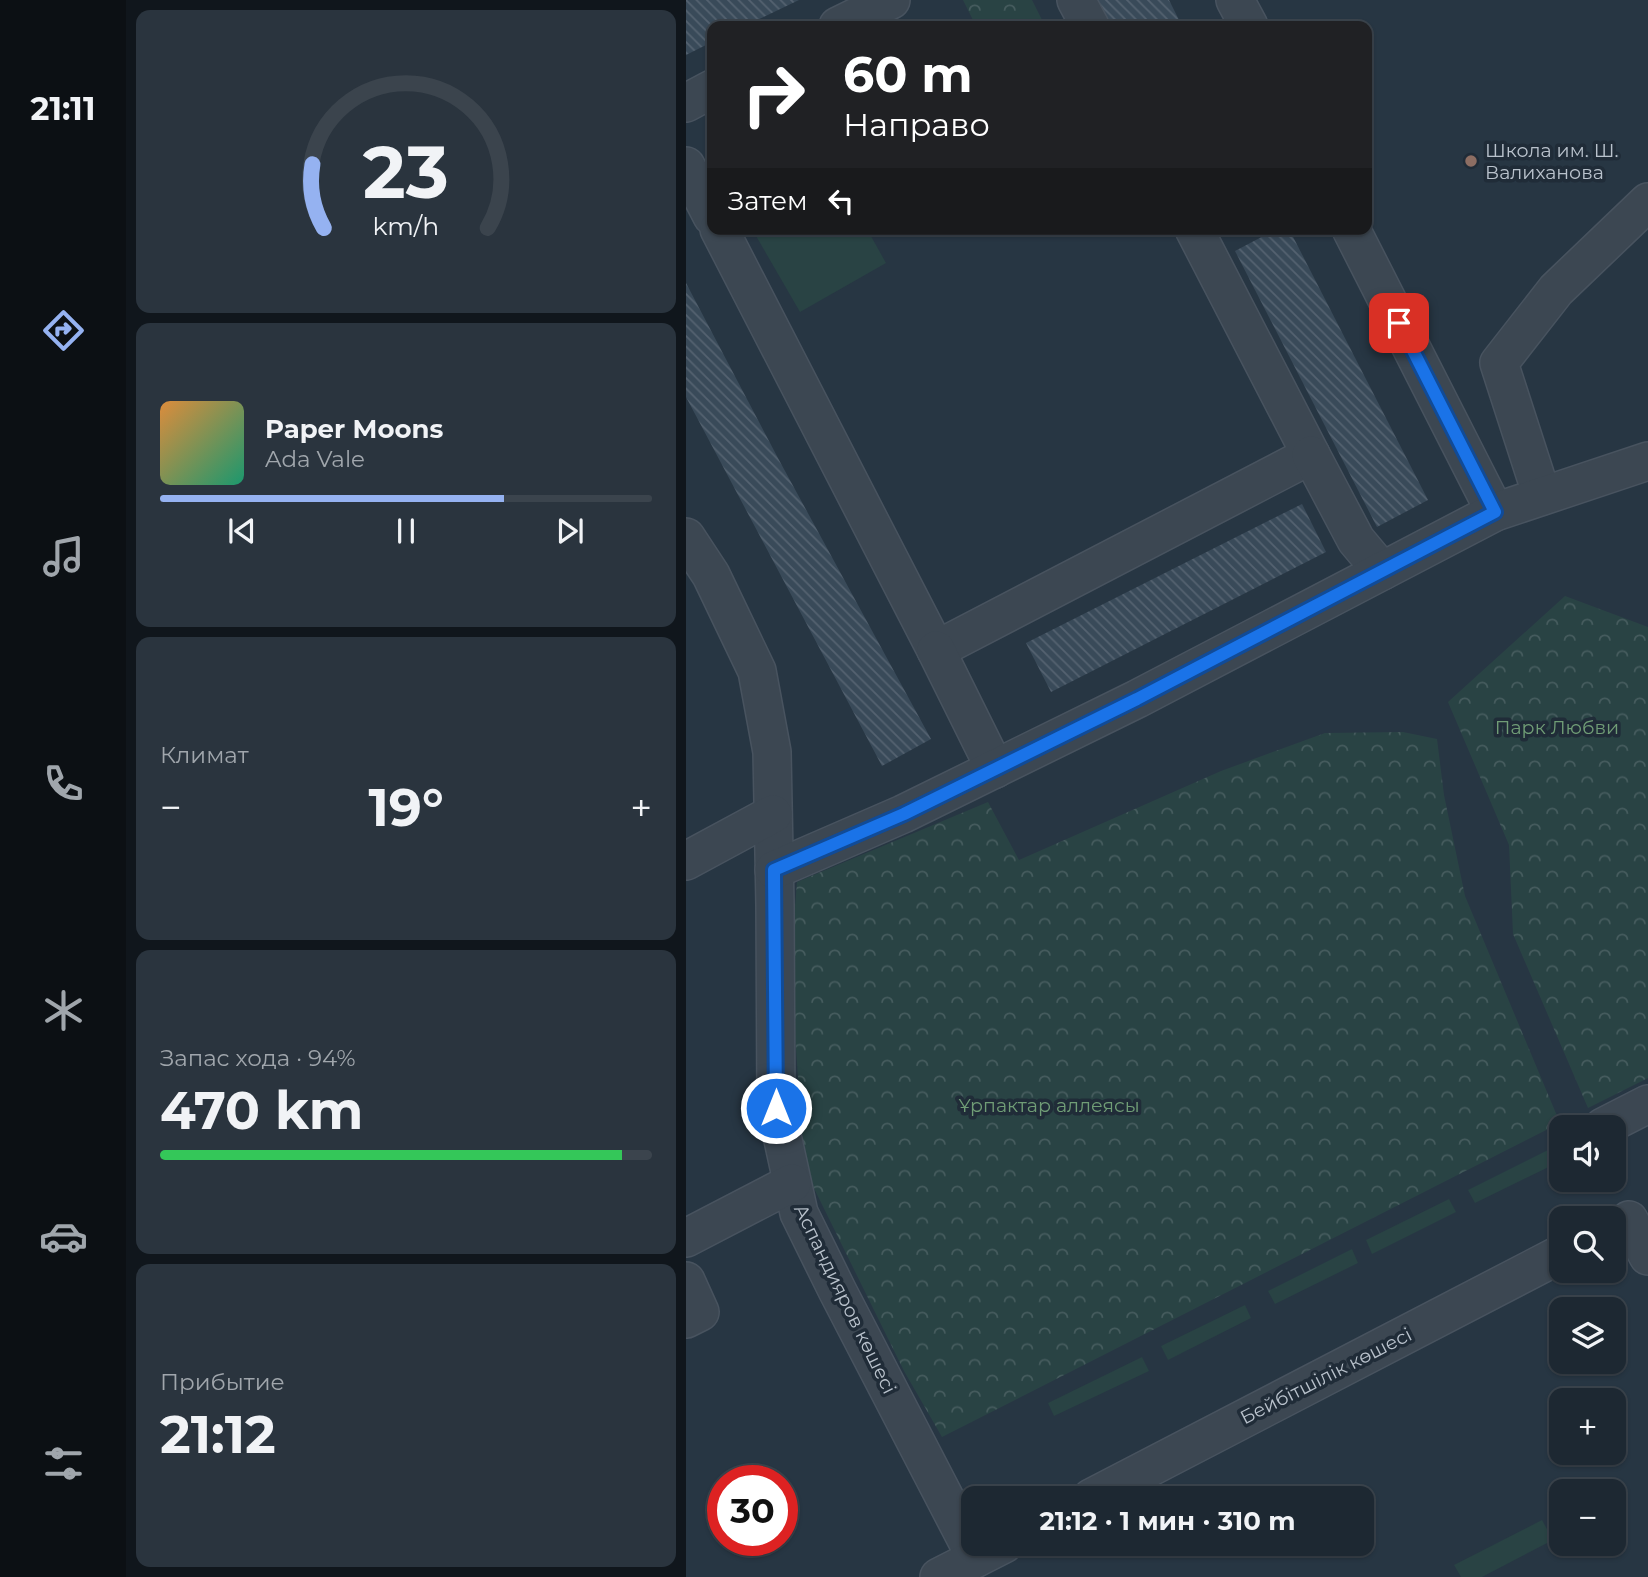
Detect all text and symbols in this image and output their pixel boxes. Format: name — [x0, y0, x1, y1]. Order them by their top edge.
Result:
text: 60 m — [843, 45, 973, 104]
icon: right — [728, 49, 819, 140]
text: 21:11 — [31, 89, 95, 128]
text: Направо — [843, 105, 990, 144]
text: 23 — [363, 128, 449, 216]
place label: Школа им. Ш. Валиханова — [1485, 139, 1619, 184]
marker: Школа им. Ш. Валиханова — [1463, 153, 1479, 169]
icon: left — [822, 182, 860, 220]
text: Затем — [728, 185, 808, 217]
text: km/h — [373, 211, 439, 241]
pin — [1369, 293, 1429, 353]
icon: arrive — [1380, 304, 1418, 342]
icon: directions — [39, 306, 88, 355]
text: Paper Moons — [265, 413, 443, 445]
text: Ada Vale — [265, 445, 365, 473]
icon: previous — [223, 512, 261, 550]
icon: pause — [387, 512, 425, 550]
icon: next — [551, 512, 589, 550]
icon: music — [39, 532, 88, 581]
park label: Парк Любви — [1495, 716, 1619, 739]
text: Климат — [160, 741, 249, 769]
icon: phone — [39, 759, 88, 808]
text: 19° — [368, 776, 444, 839]
text: − — [160, 784, 182, 831]
text: + — [630, 784, 652, 831]
icon: climate — [39, 986, 88, 1035]
text: Запас хода · 94% — [160, 1044, 356, 1072]
position arrow — [739, 1071, 813, 1145]
text: 470 km — [160, 1079, 363, 1142]
park label: Ұрпактар аллеясы — [958, 1094, 1140, 1117]
map controls — [1549, 1115, 1626, 1556]
button: sound — [1549, 1115, 1626, 1192]
street label: Аспандияров көшесі — [789, 1200, 901, 1398]
button: search — [1549, 1206, 1626, 1283]
icon: car — [39, 1212, 88, 1261]
button: layers — [1549, 1297, 1626, 1374]
street label: Бейбітшілік көшесі — [1236, 1323, 1416, 1429]
text: Прибытие — [160, 1368, 285, 1396]
button: + — [1549, 1388, 1626, 1465]
text: 21:12 — [160, 1403, 276, 1466]
icon: filters — [39, 1439, 88, 1488]
speed limit sign: 30 — [707, 1465, 798, 1556]
button: − — [1549, 1479, 1626, 1556]
text: 21:12 · 1 мин · 310 m — [1039, 1505, 1296, 1537]

